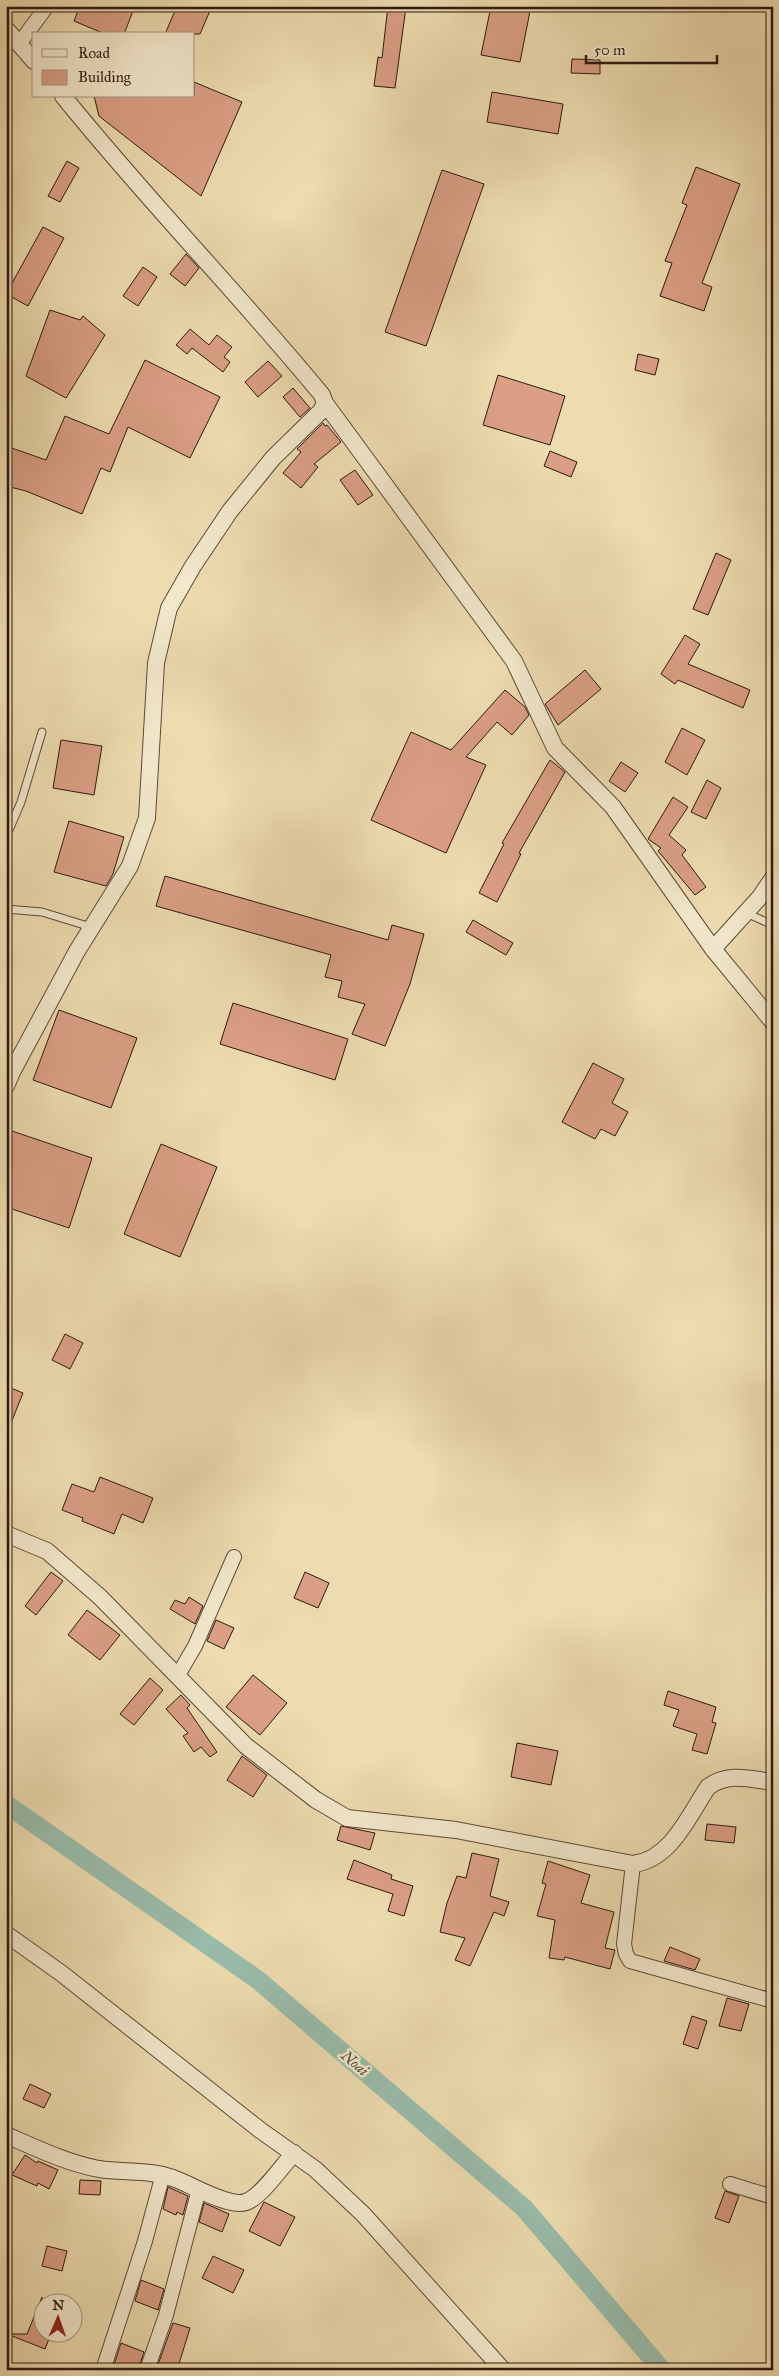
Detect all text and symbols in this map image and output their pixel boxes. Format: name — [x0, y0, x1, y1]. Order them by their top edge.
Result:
legend — [32, 32, 195, 98]
scale bar — [586, 32, 718, 64]
text: 50 m — [594, 41, 626, 59]
text: Road — [78, 44, 110, 62]
text: Building — [78, 68, 132, 86]
water label: Noai — [337, 2046, 373, 2080]
north arrow — [32, 2294, 82, 2344]
text: N — [52, 2297, 65, 2314]

